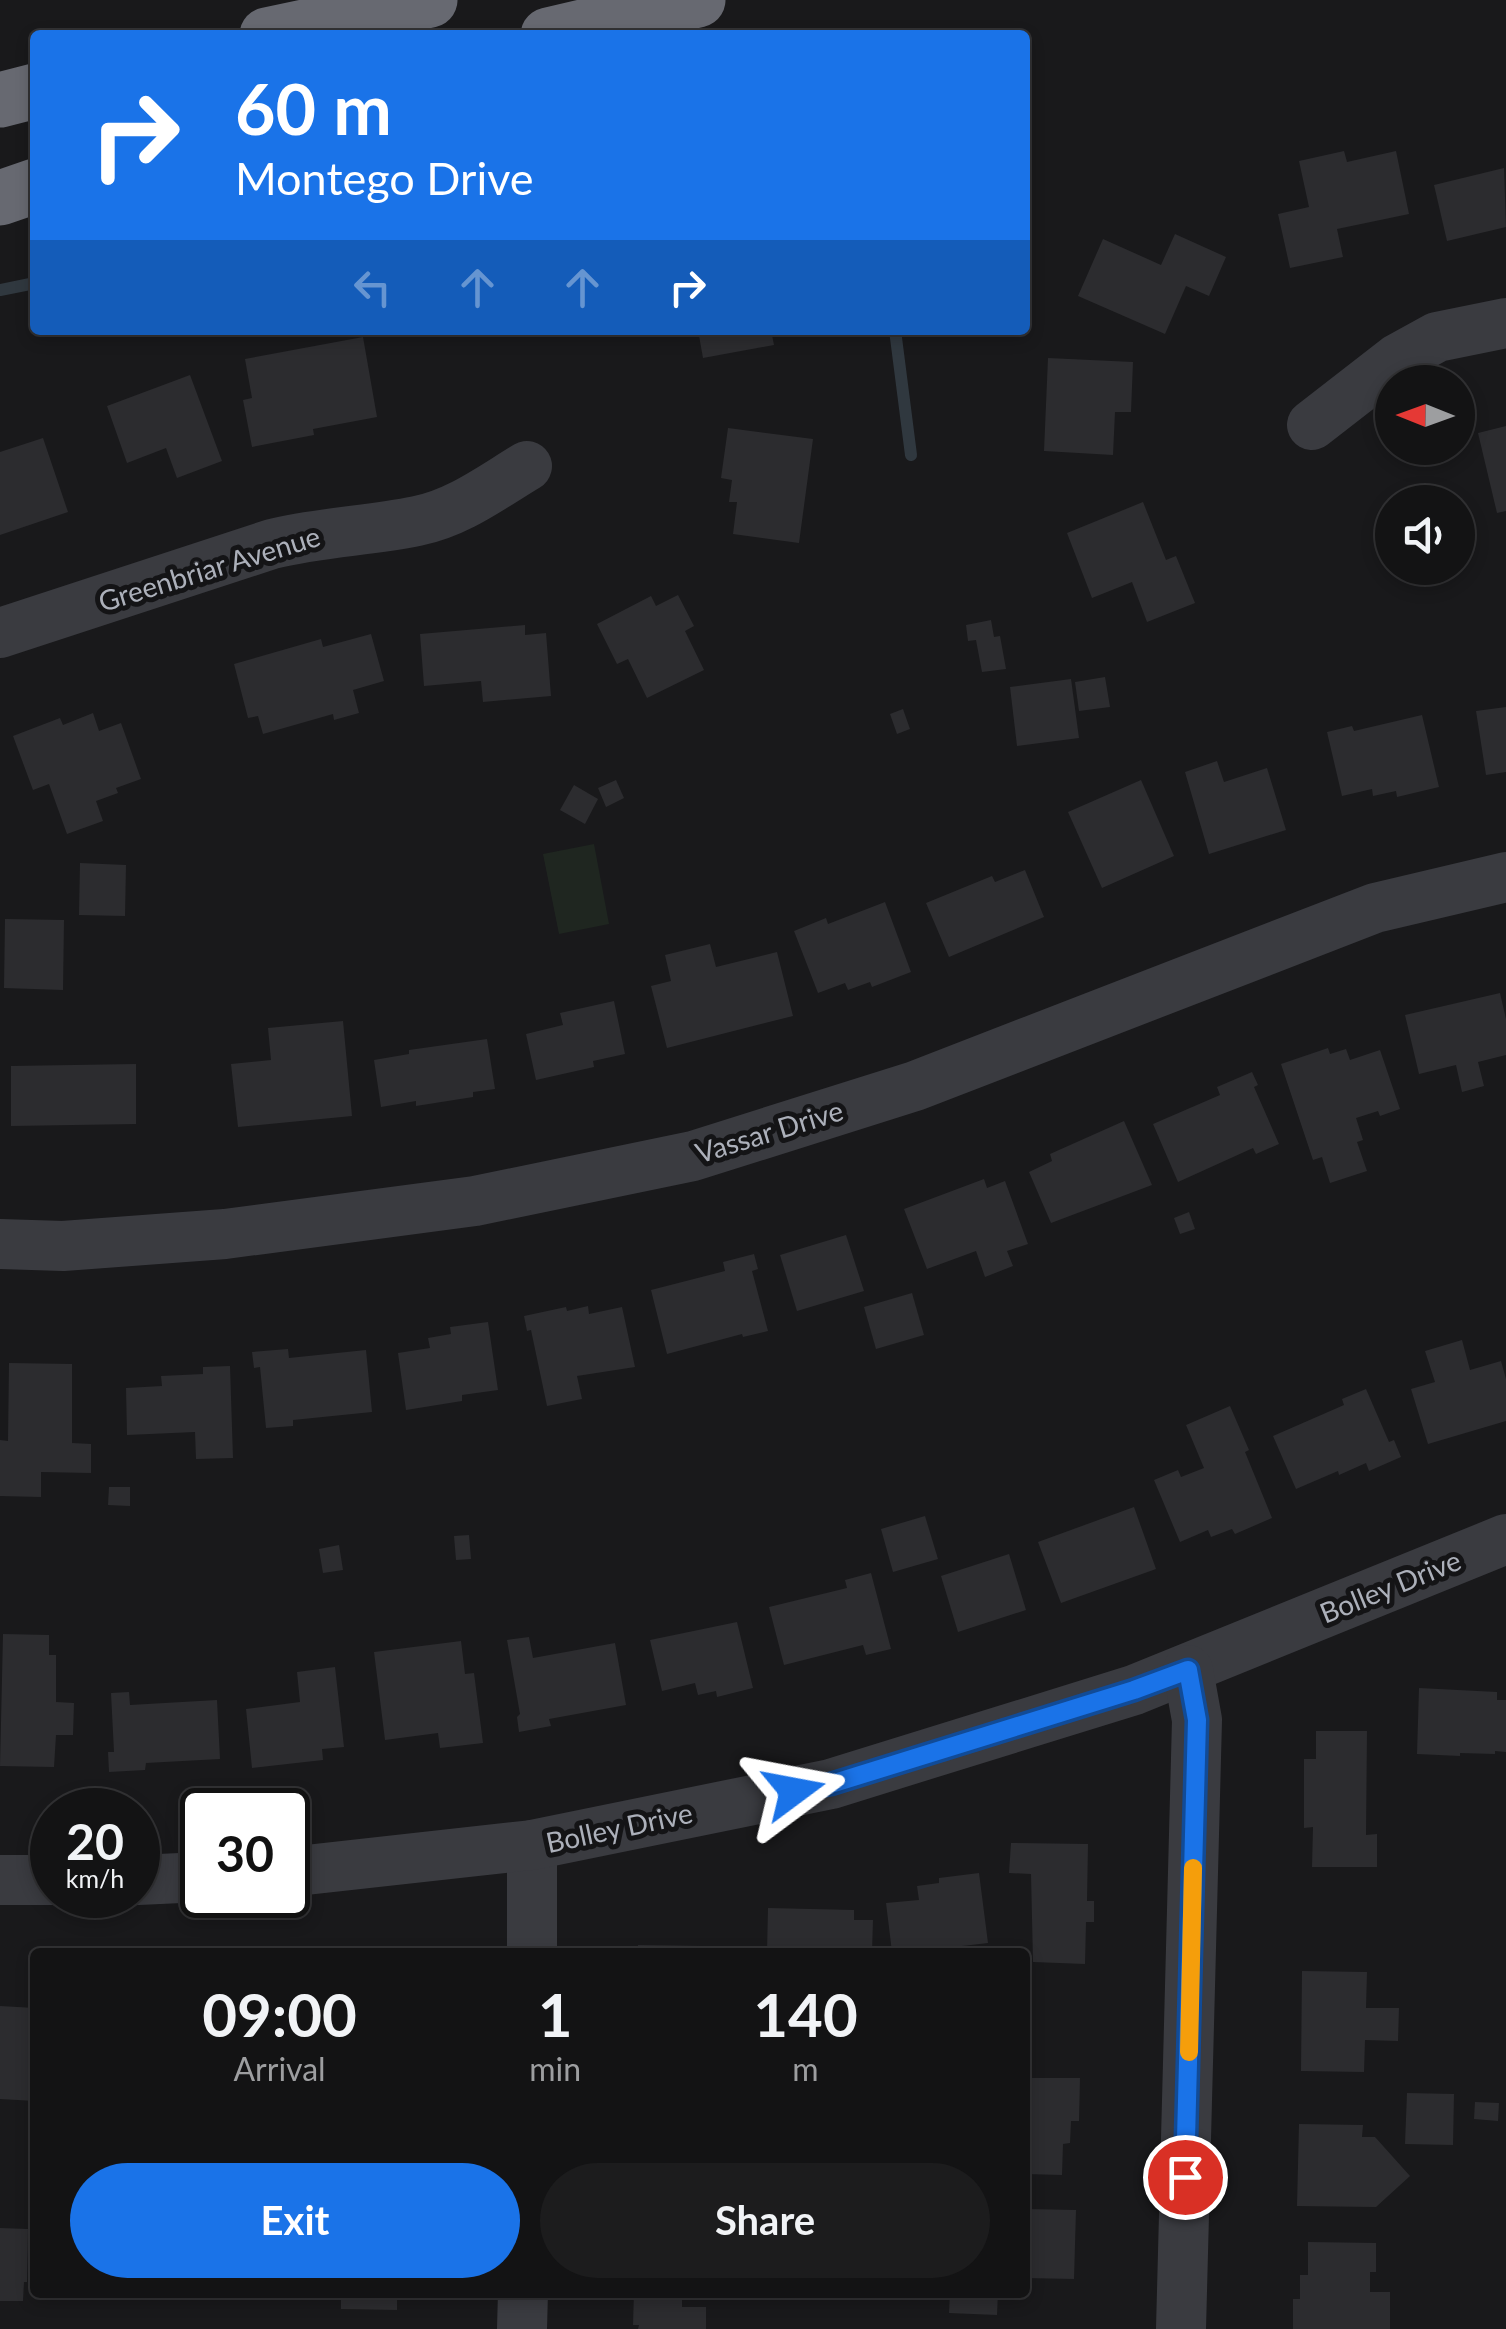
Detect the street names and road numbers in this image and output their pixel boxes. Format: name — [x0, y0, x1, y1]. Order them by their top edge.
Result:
street label: Greenbriar Avenue — [94, 518, 324, 618]
street label: Vassar Drive — [691, 1092, 847, 1170]
street label: Bolley Drive — [1315, 1542, 1465, 1630]
street label: Bolley Drive — [543, 1795, 695, 1859]

